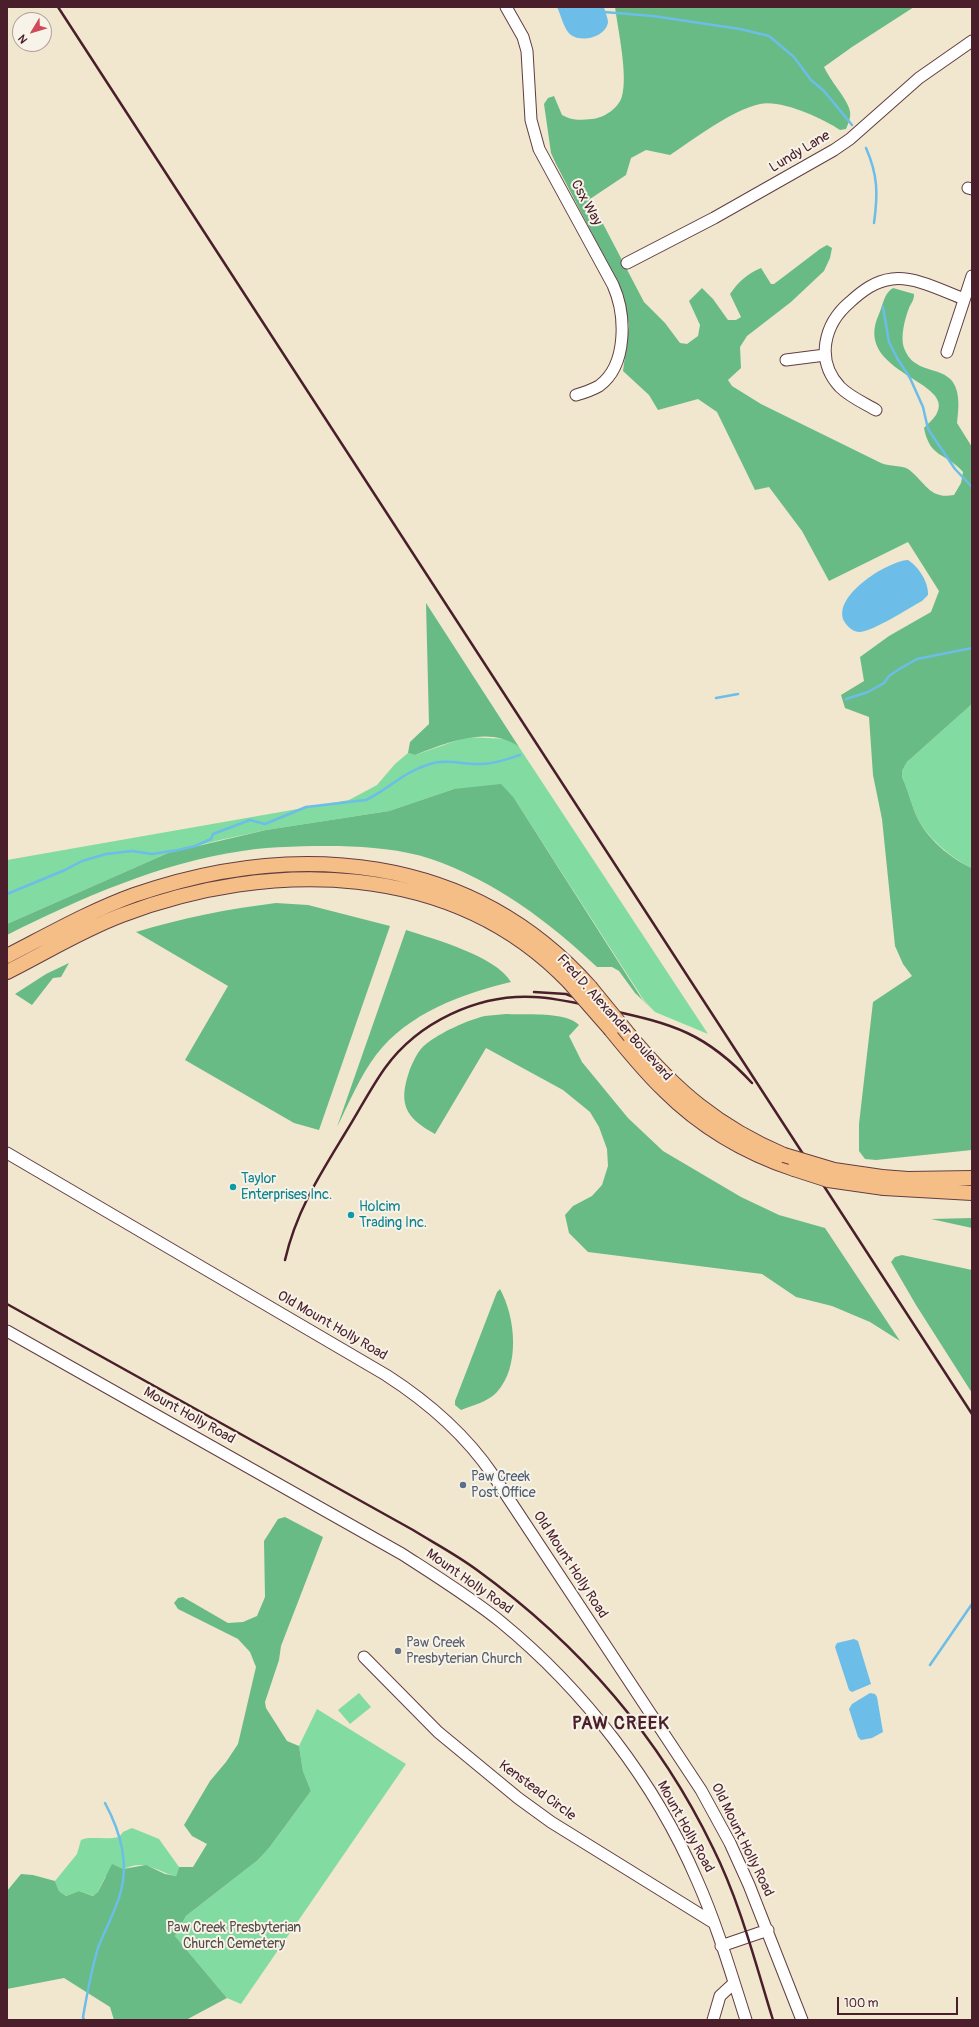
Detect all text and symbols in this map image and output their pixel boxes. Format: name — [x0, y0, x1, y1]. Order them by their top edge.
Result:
north arrow — [12, 12, 52, 52]
text: N — [16, 32, 30, 46]
street label: Lundy Lane — [767, 127, 833, 177]
street label: Csx Way — [567, 177, 605, 229]
street label: Fred D. Alexander Boulevard — [553, 951, 675, 1085]
place label: Taylor Enterprises Inc. — [241, 1171, 332, 1204]
marker: Taylor Enterprises Inc. — [228, 1182, 238, 1192]
place label: Holcim Trading Inc. — [359, 1199, 427, 1232]
marker: Holcim Trading Inc. — [346, 1210, 356, 1220]
street label: Old Mount Holly Road — [274, 1288, 390, 1364]
street label: Mount Holly Road — [140, 1384, 238, 1448]
place label: Paw Creek Post Office — [471, 1469, 536, 1502]
marker: Paw Creek Post Office — [458, 1480, 468, 1490]
street label: Old Mount Holly Road — [529, 1508, 611, 1622]
street label: Mount Holly Road — [422, 1546, 516, 1618]
place label: Paw Creek Presbyterian Church — [406, 1635, 522, 1668]
marker: Paw Creek Presbyterian Church — [393, 1646, 403, 1656]
district label: PAW CREEK — [572, 1713, 670, 1735]
street label: Kenstead Circle — [495, 1757, 579, 1825]
street label: Mount Holly Road — [653, 1778, 717, 1876]
street label: Old Mount Holly Road — [707, 1780, 777, 1900]
park label: Paw Creek Presbyterian Church Cemetery — [167, 1920, 301, 1952]
scale bar — [839, 1989, 960, 2015]
text: 100 m — [844, 1996, 878, 2011]

